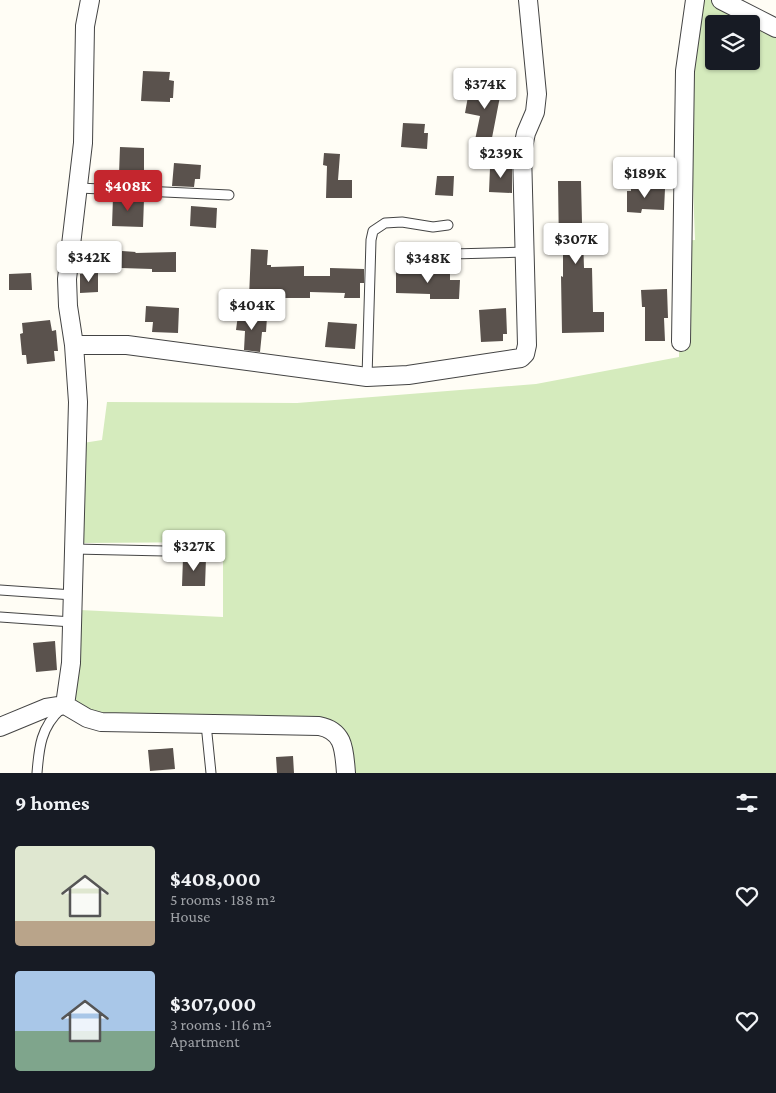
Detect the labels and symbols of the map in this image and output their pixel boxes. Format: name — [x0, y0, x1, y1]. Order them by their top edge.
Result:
pin: $374K — [450, 68, 520, 110]
pin: $239K — [466, 136, 536, 179]
pin: $189K — [610, 156, 680, 199]
pin: $408K — [93, 170, 163, 212]
pin: $307K — [541, 222, 611, 265]
pin: $342K — [54, 240, 124, 283]
pin: $348K — [393, 242, 463, 284]
pin: $404K — [217, 288, 287, 331]
pin: $327K — [159, 530, 229, 572]

